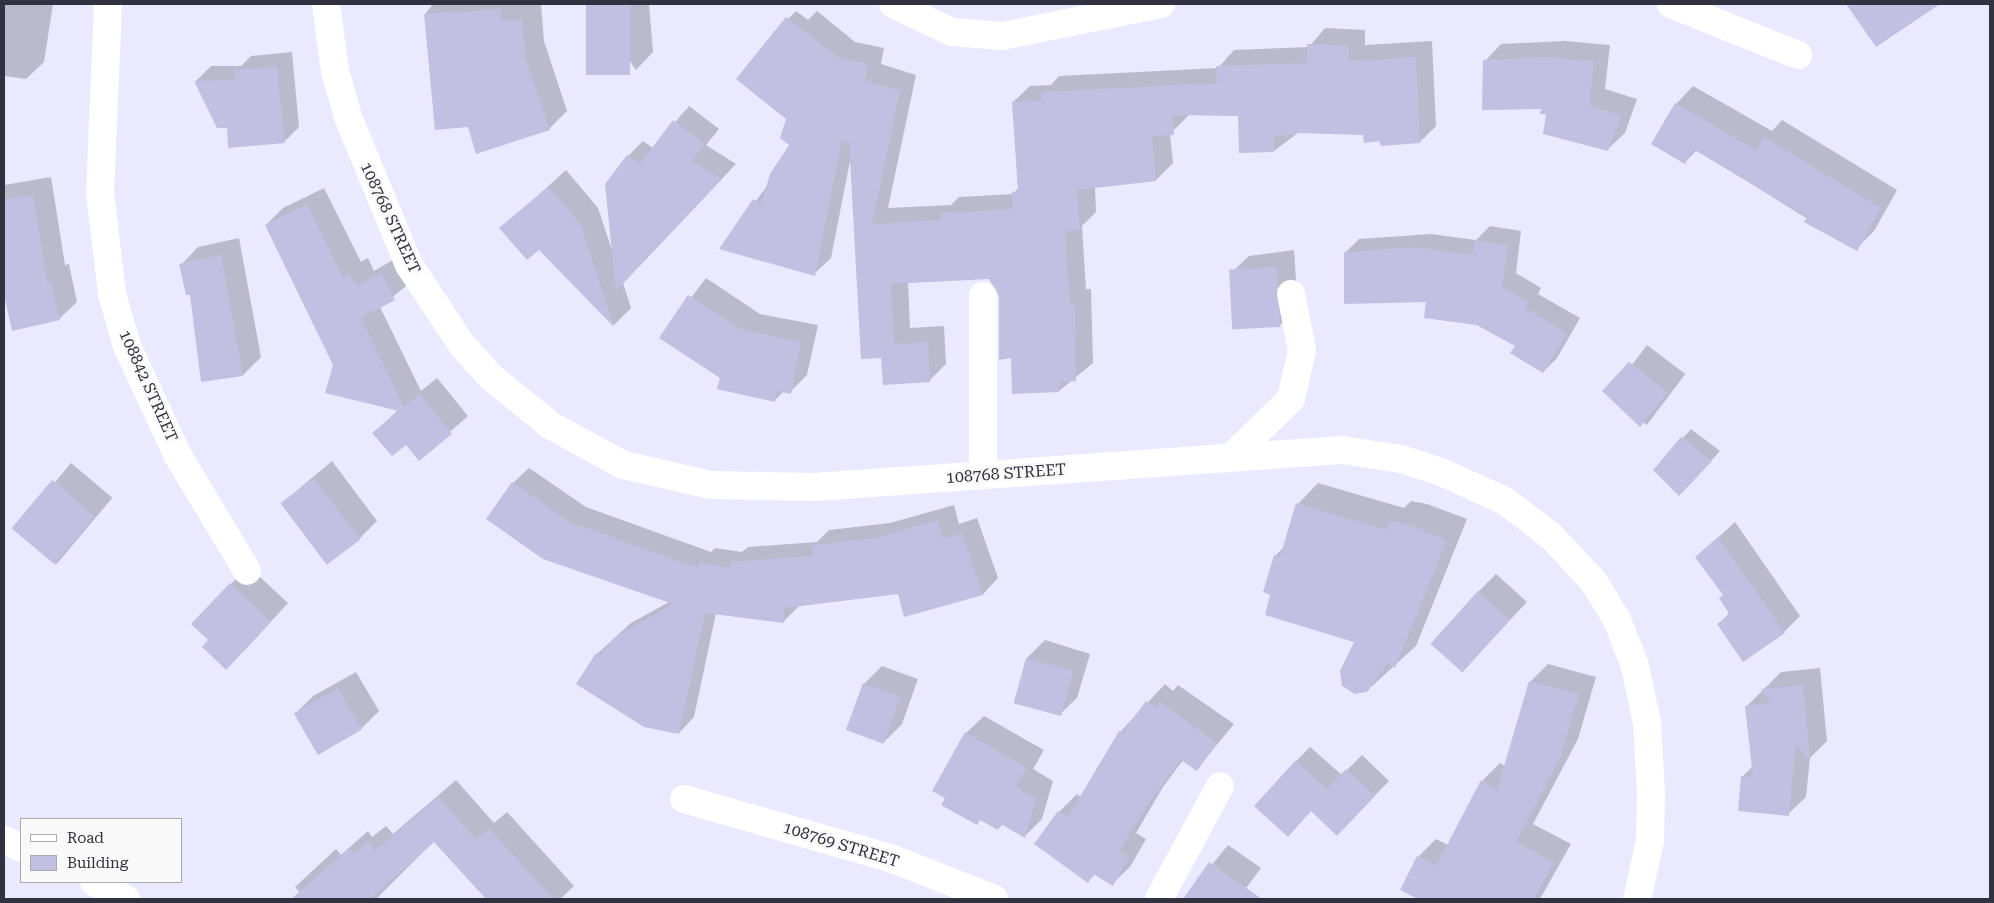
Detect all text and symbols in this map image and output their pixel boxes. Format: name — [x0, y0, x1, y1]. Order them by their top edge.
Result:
street label: 108768 STREET — [356, 159, 424, 277]
street label: 108842 STREET — [115, 327, 181, 445]
street label: 108768 STREET — [945, 460, 1067, 488]
legend — [20, 818, 182, 883]
street label: 108769 STREET — [781, 818, 901, 872]
text: Road — [67, 829, 104, 847]
text: Building — [67, 854, 128, 872]

